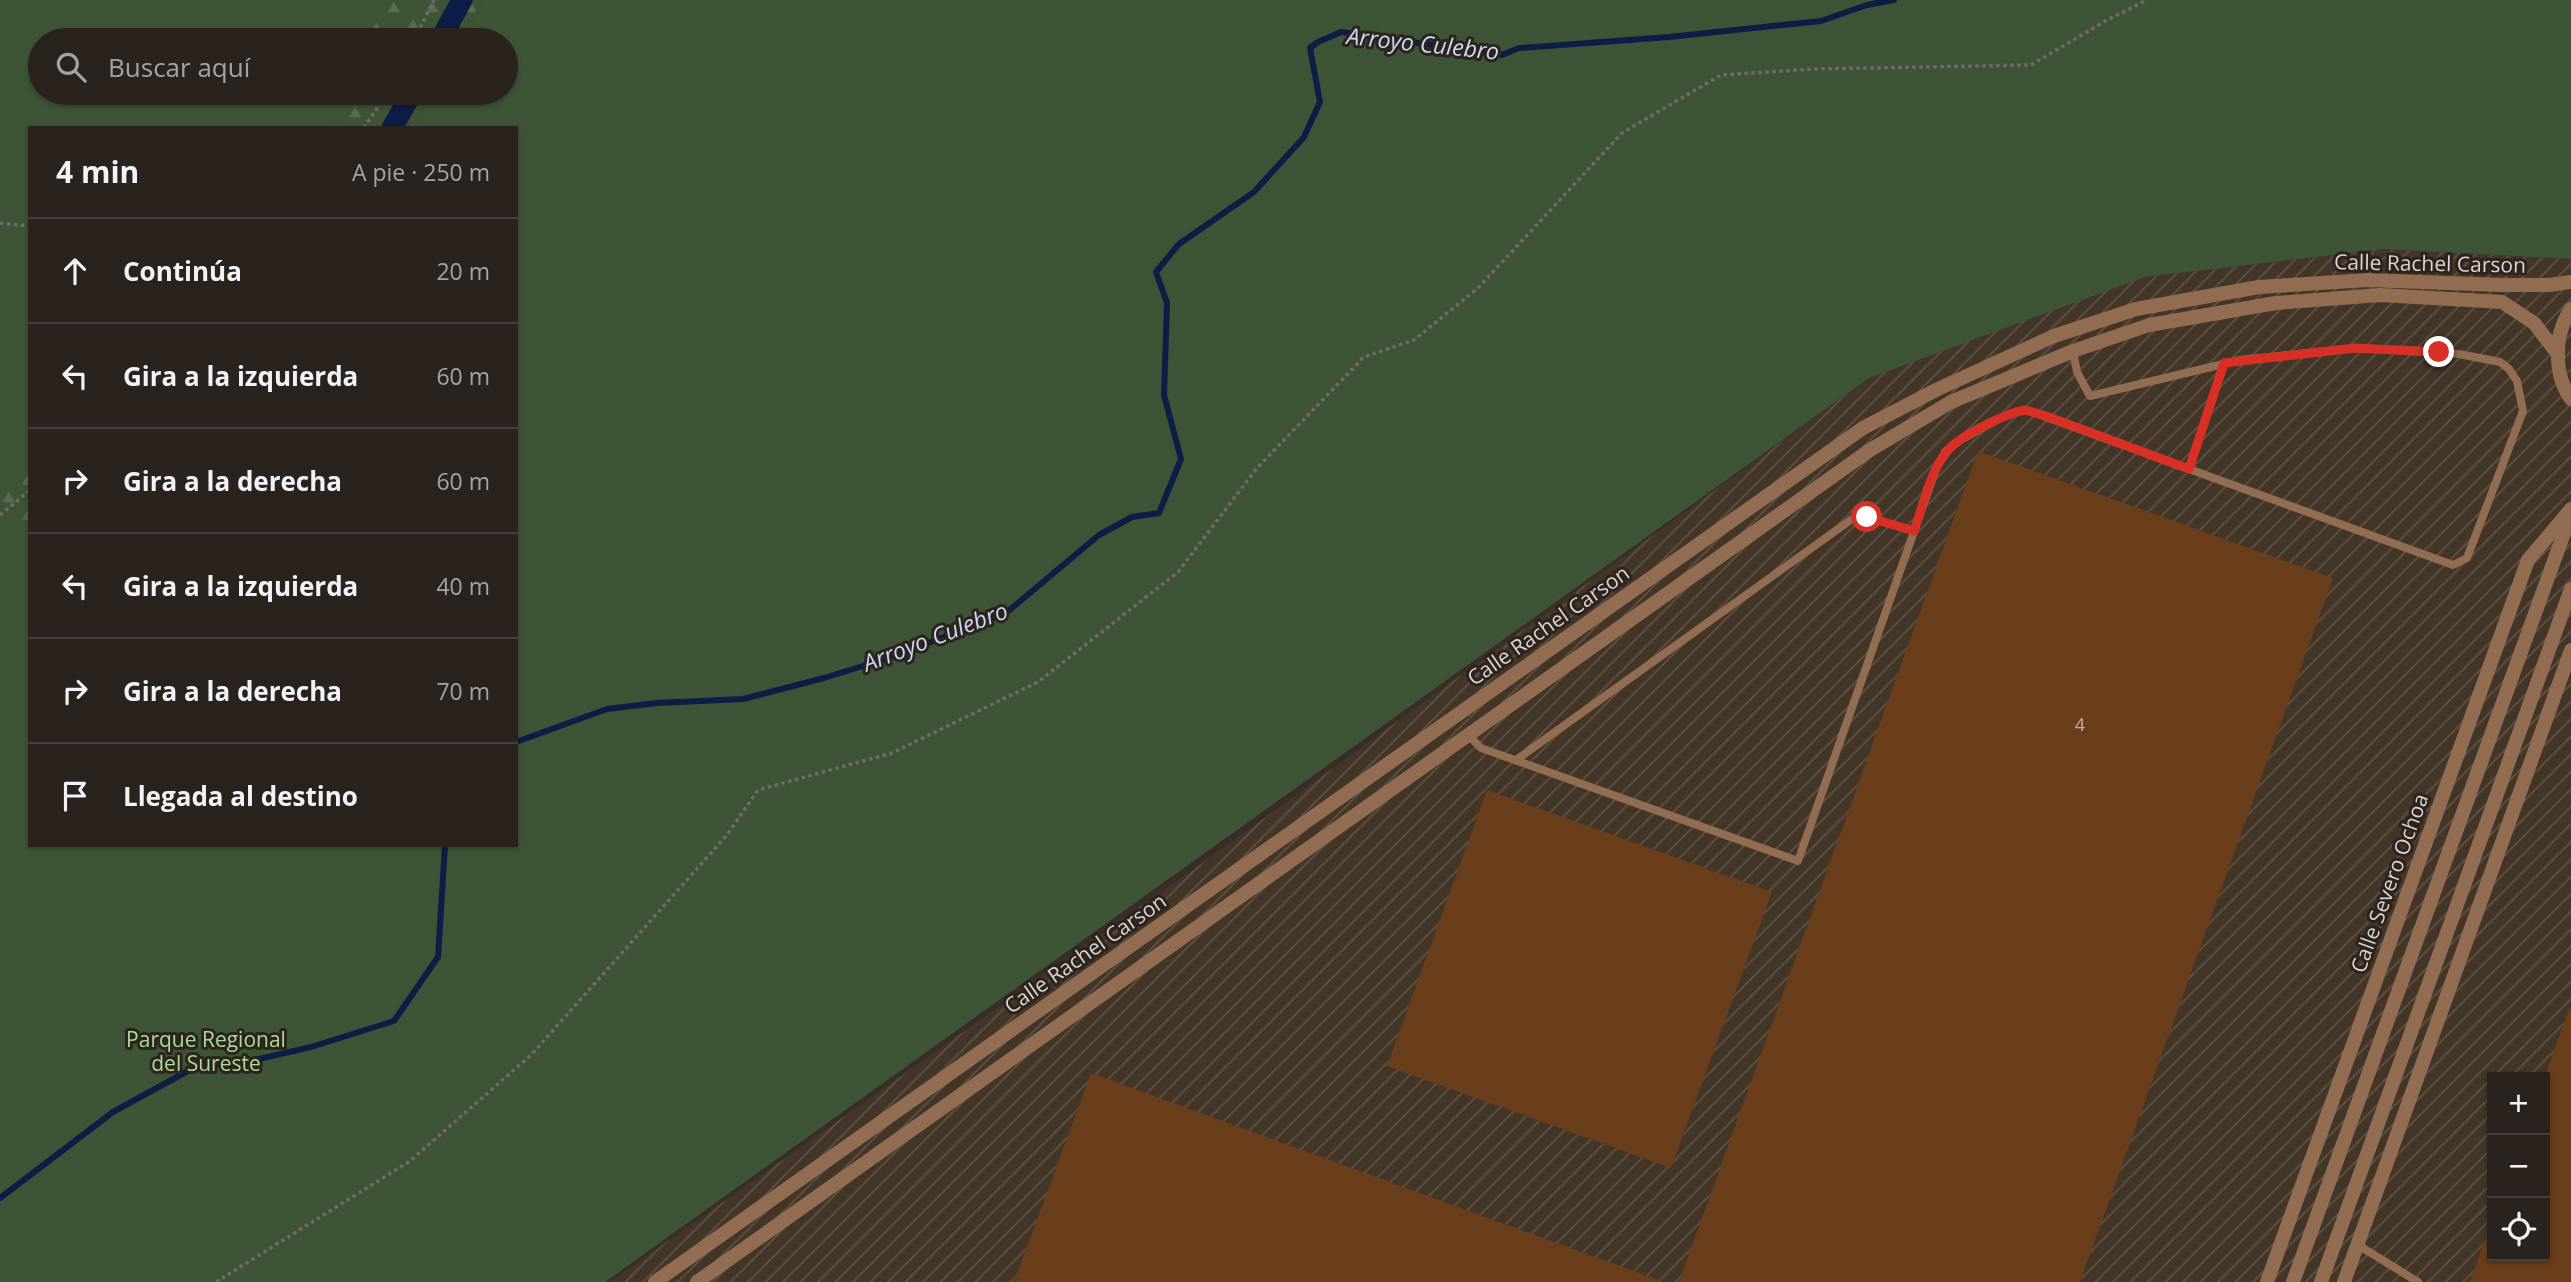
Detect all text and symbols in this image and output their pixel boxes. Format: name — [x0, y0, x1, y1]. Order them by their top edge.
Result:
water label: Arroyo Culebro — [1343, 19, 1501, 67]
search box — [28, 28, 518, 105]
icon: search — [52, 48, 90, 86]
text: Buscar aquí — [108, 49, 250, 85]
text: 4 min — [56, 151, 139, 192]
text: A pie · 250 m — [352, 156, 490, 188]
street label: Calle Rachel Carson — [2334, 247, 2526, 279]
icon: ahead — [56, 252, 94, 290]
text: Continúa — [123, 253, 242, 289]
text: 20 m — [436, 255, 490, 287]
route end — [2423, 336, 2454, 367]
icon: left — [56, 357, 94, 395]
text: Gira a la izquierda — [123, 358, 358, 394]
text: 60 m — [436, 360, 490, 392]
icon: right — [56, 462, 94, 500]
text: Gira a la derecha — [123, 463, 342, 499]
text: 60 m — [436, 465, 490, 497]
route start — [1851, 501, 1882, 532]
street label: Calle Rachel Carson — [1461, 559, 1635, 691]
icon: left — [56, 567, 94, 605]
text: Gira a la izquierda — [123, 568, 358, 604]
text: 40 m — [436, 570, 490, 602]
water label: Arroyo Culebro — [856, 594, 1012, 679]
icon: right — [56, 672, 94, 710]
text: Gira a la derecha — [123, 673, 342, 709]
text: 70 m — [436, 675, 490, 707]
house number: 4 — [2075, 712, 2085, 736]
icon: arrive — [56, 777, 94, 815]
text: Llegada al destino — [123, 778, 358, 814]
street label: Calle Severo Ochoa — [2344, 790, 2434, 976]
street label: Calle Rachel Carson — [998, 887, 1172, 1019]
park label: Parque Regional del Sureste — [126, 1025, 286, 1077]
map controls — [2487, 1072, 2550, 1261]
button: + — [2487, 1072, 2550, 1135]
button: − — [2487, 1135, 2550, 1198]
button: locate — [2487, 1198, 2550, 1261]

